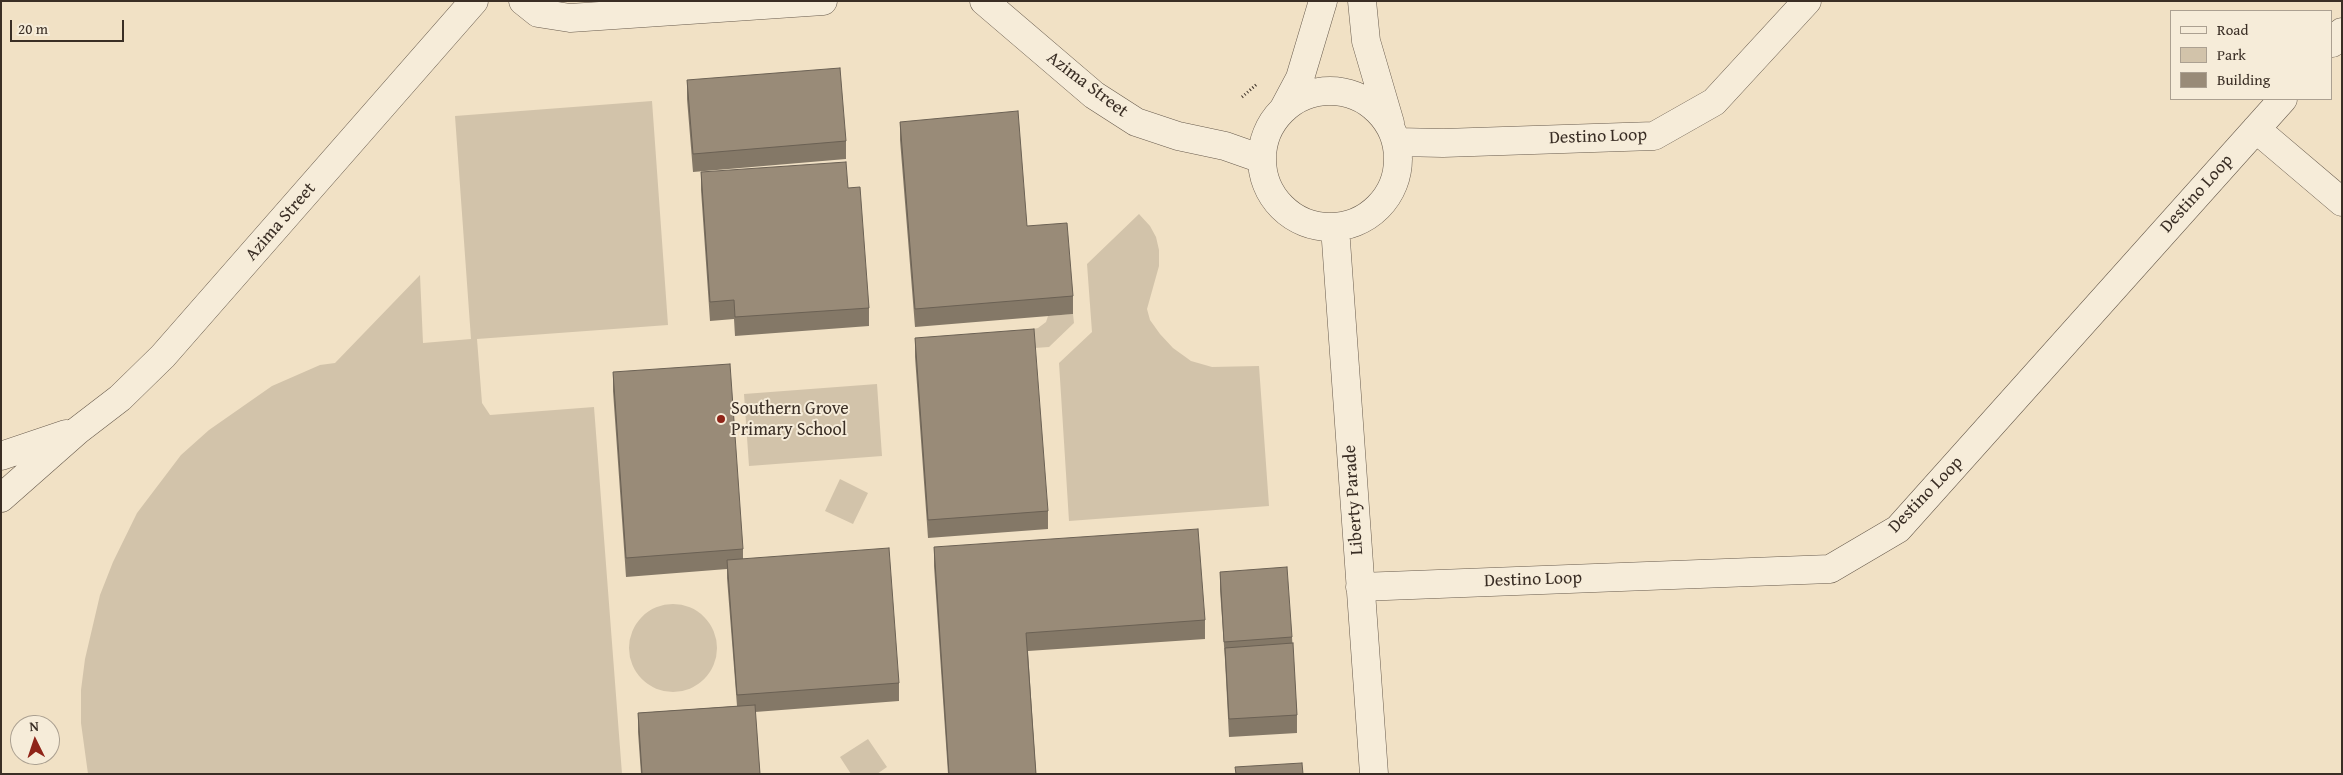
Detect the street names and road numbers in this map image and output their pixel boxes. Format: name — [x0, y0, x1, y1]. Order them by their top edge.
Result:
street label: Azima Street — [1042, 47, 1132, 123]
street label: Destino Loop — [1549, 124, 1647, 150]
street label: Destino Loop — [2156, 150, 2238, 238]
street label: Azima Street — [241, 178, 321, 266]
street label: Liberty Parade — [1339, 444, 1369, 556]
street label: Destino Loop — [1884, 452, 1968, 538]
street label: Destino Loop — [1484, 567, 1582, 593]

